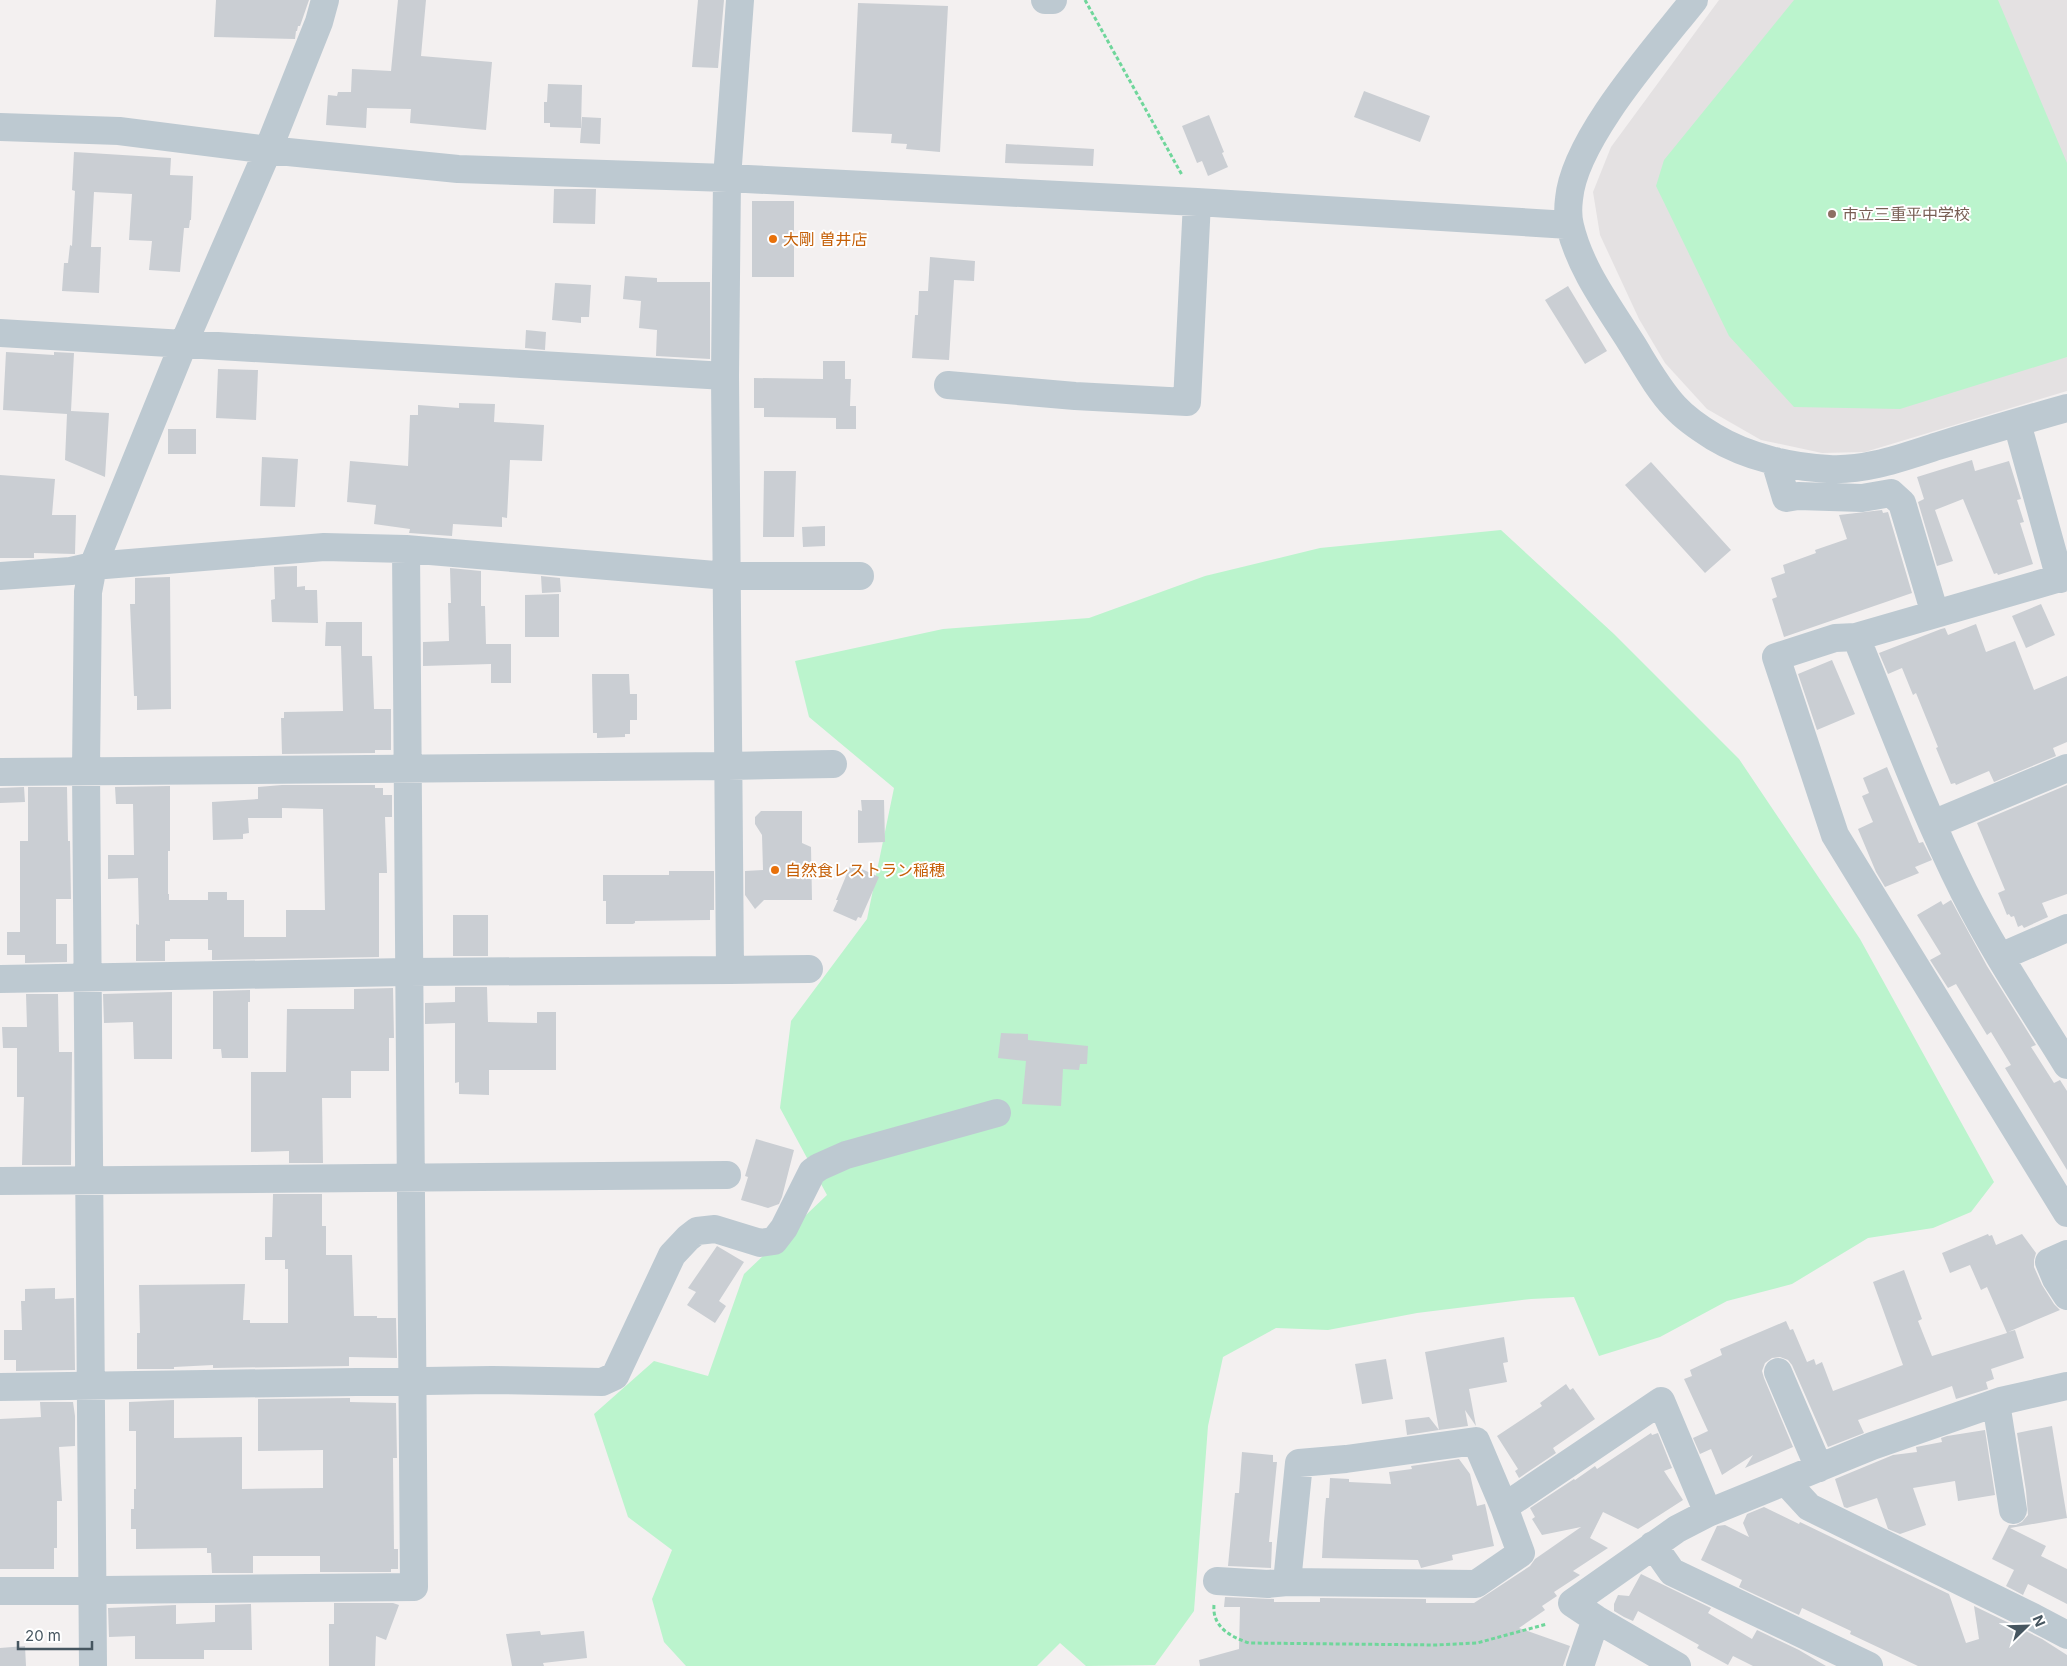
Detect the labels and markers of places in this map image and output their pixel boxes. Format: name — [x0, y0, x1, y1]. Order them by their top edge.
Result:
place label: 市立三重平中学校 — [1842, 204, 1970, 224]
marker: 市立三重平中学校 — [1826, 208, 1838, 220]
place label: 大剛 曽井店 — [783, 229, 868, 249]
marker: 大剛 曽井店 — [767, 233, 779, 245]
place label: 自然食レストラン稲穂 — [785, 860, 945, 880]
marker: 自然食レストラン稲穂 — [769, 864, 781, 876]

